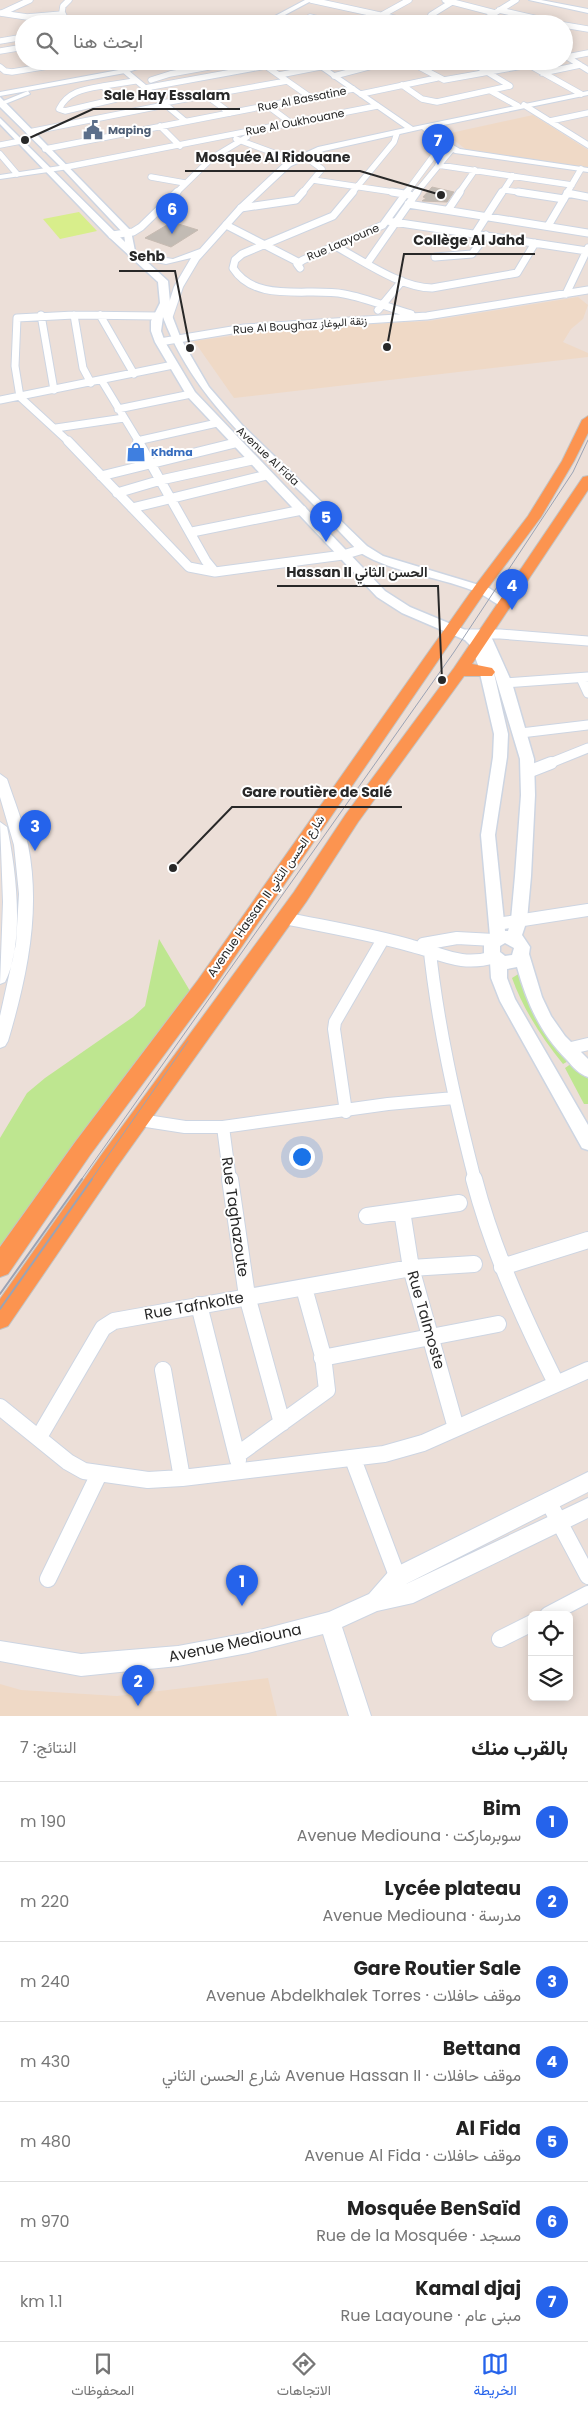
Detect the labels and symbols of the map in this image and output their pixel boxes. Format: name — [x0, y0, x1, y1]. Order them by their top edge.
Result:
callout: Sale Hay Essalam — [93, 80, 240, 109]
street label: Rue Al Bassatine — [256, 83, 348, 115]
text: Sale Hay Essalam — [104, 85, 230, 105]
street label: Rue Al Oukhouane — [244, 105, 346, 139]
public building icon: Maping — [82, 119, 104, 141]
place label: Maping — [108, 122, 151, 138]
pin: 7 — [422, 124, 454, 165]
callout: Mosquée Al Ridouane — [185, 142, 360, 171]
text: Mosquée Al Ridouane — [196, 147, 351, 167]
pin: 6 — [156, 193, 188, 234]
street label: Rue Laayoune — [304, 219, 382, 264]
callout: Collège Al Jahd — [404, 225, 535, 254]
text: Collège Al Jahd — [413, 230, 525, 250]
callout: Sehb — [119, 242, 175, 271]
text: Sehb — [129, 246, 166, 266]
street label: Rue Al Boughaz زنقة البوغاز — [232, 312, 368, 338]
street label: Avenue Al Fida — [233, 423, 303, 489]
shop icon: Khdma — [125, 441, 147, 463]
place label: Khdma — [151, 444, 193, 460]
pin: 5 — [310, 501, 342, 542]
callout: Hassan II الحسن الثاني — [277, 557, 438, 586]
text: Hassan II الحسن الثاني — [286, 562, 428, 584]
pin: 4 — [496, 569, 528, 610]
callout: Gare routière de Salé — [232, 778, 402, 807]
text: Gare routière de Salé — [242, 782, 392, 802]
pin: 3 — [19, 810, 51, 851]
street label: Avenue Hassan II شارع الحسن الثاني — [203, 811, 330, 981]
your location — [289, 1144, 315, 1170]
street label: Rue Taghazoute — [217, 1156, 254, 1278]
street label: Rue Talmoste — [402, 1268, 451, 1372]
street label: Rue Tafnkolte — [143, 1286, 245, 1325]
pin: 1 — [226, 1565, 258, 1606]
street label: Avenue Mediouna — [167, 1618, 303, 1667]
pin: 2 — [122, 1665, 154, 1706]

